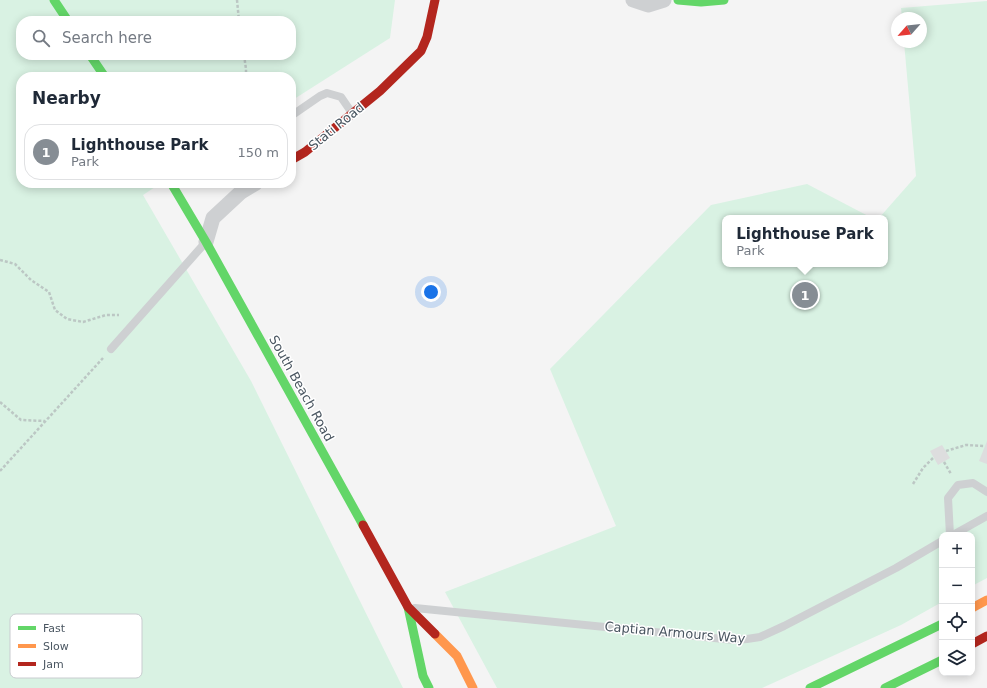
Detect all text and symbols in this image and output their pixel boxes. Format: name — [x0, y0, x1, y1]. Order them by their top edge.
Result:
north arrow — [891, 12, 927, 48]
search box — [16, 16, 296, 60]
icon: search — [30, 27, 52, 49]
text: Search here — [62, 29, 152, 47]
text: Nearby — [32, 88, 101, 108]
street label: Stati Road — [306, 100, 367, 153]
text: Lighthouse Park — [71, 136, 208, 154]
text: 1 — [41, 145, 51, 160]
text: 150 m — [237, 145, 279, 160]
text: Park — [71, 154, 99, 169]
popup — [722, 215, 888, 267]
text: Lighthouse Park — [736, 225, 874, 243]
text: Park — [736, 243, 764, 258]
pin: 1 — [792, 280, 818, 310]
your location — [421, 282, 441, 302]
street label: South Beach Road — [266, 333, 337, 444]
map controls — [939, 532, 975, 676]
button: + — [939, 532, 975, 568]
button: − — [939, 568, 975, 604]
button: locate — [939, 604, 975, 640]
legend — [10, 614, 142, 678]
street label: Captian Armours Way — [604, 619, 746, 646]
text: Fast — [43, 622, 66, 635]
text: Slow — [43, 640, 69, 653]
button: layers — [939, 640, 975, 676]
text: Jam — [42, 658, 64, 671]

